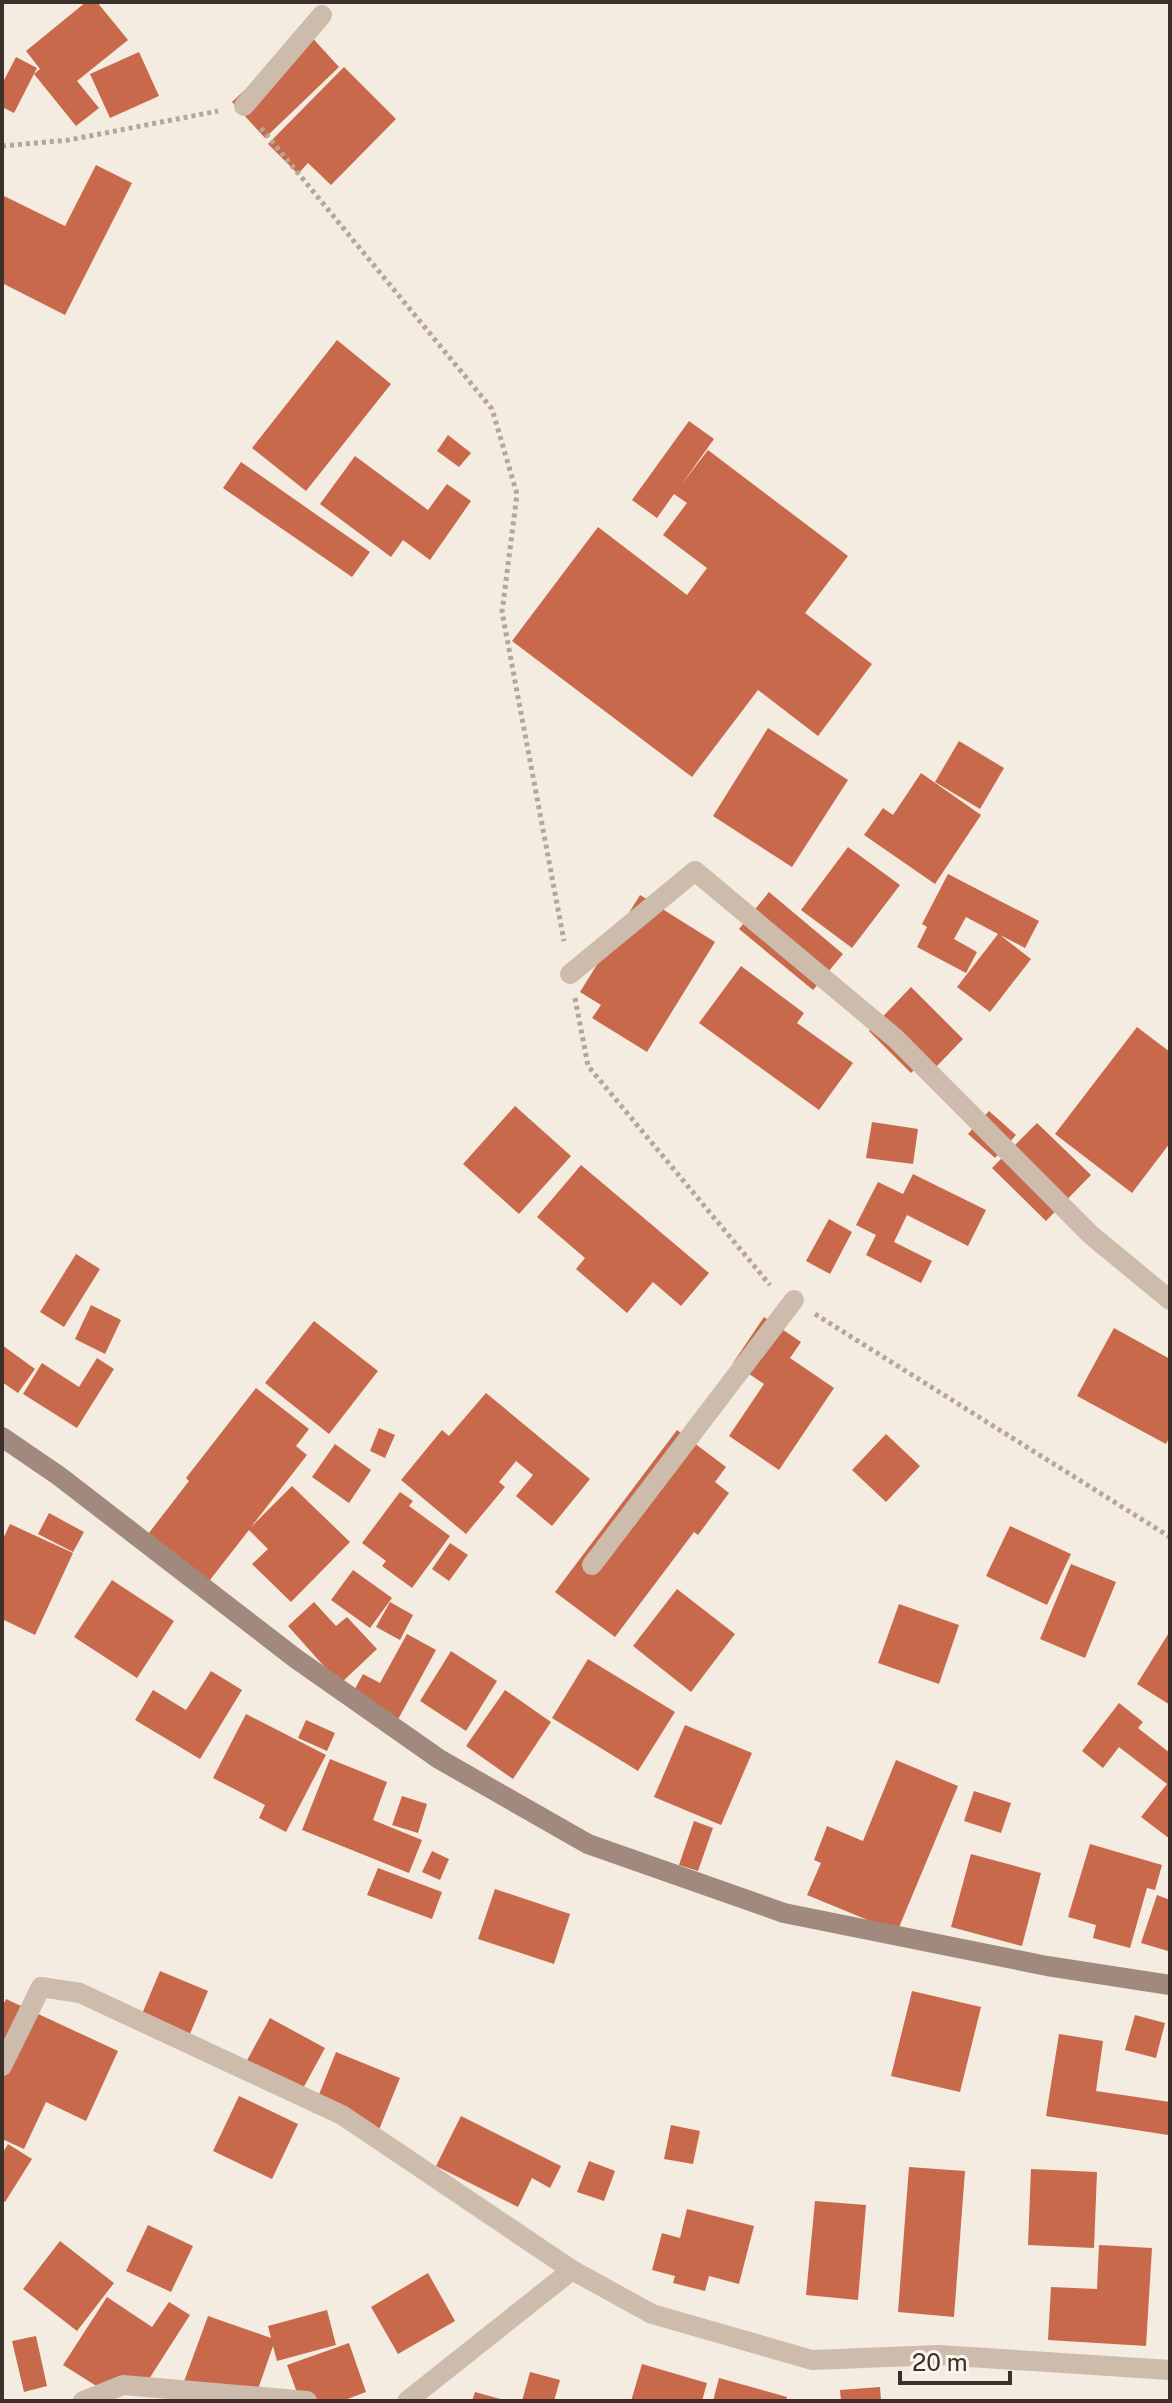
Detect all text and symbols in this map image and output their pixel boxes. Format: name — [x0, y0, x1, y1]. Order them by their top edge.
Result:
scale bar — [900, 2335, 1010, 2385]
text: 20 m — [912, 2348, 968, 2376]

